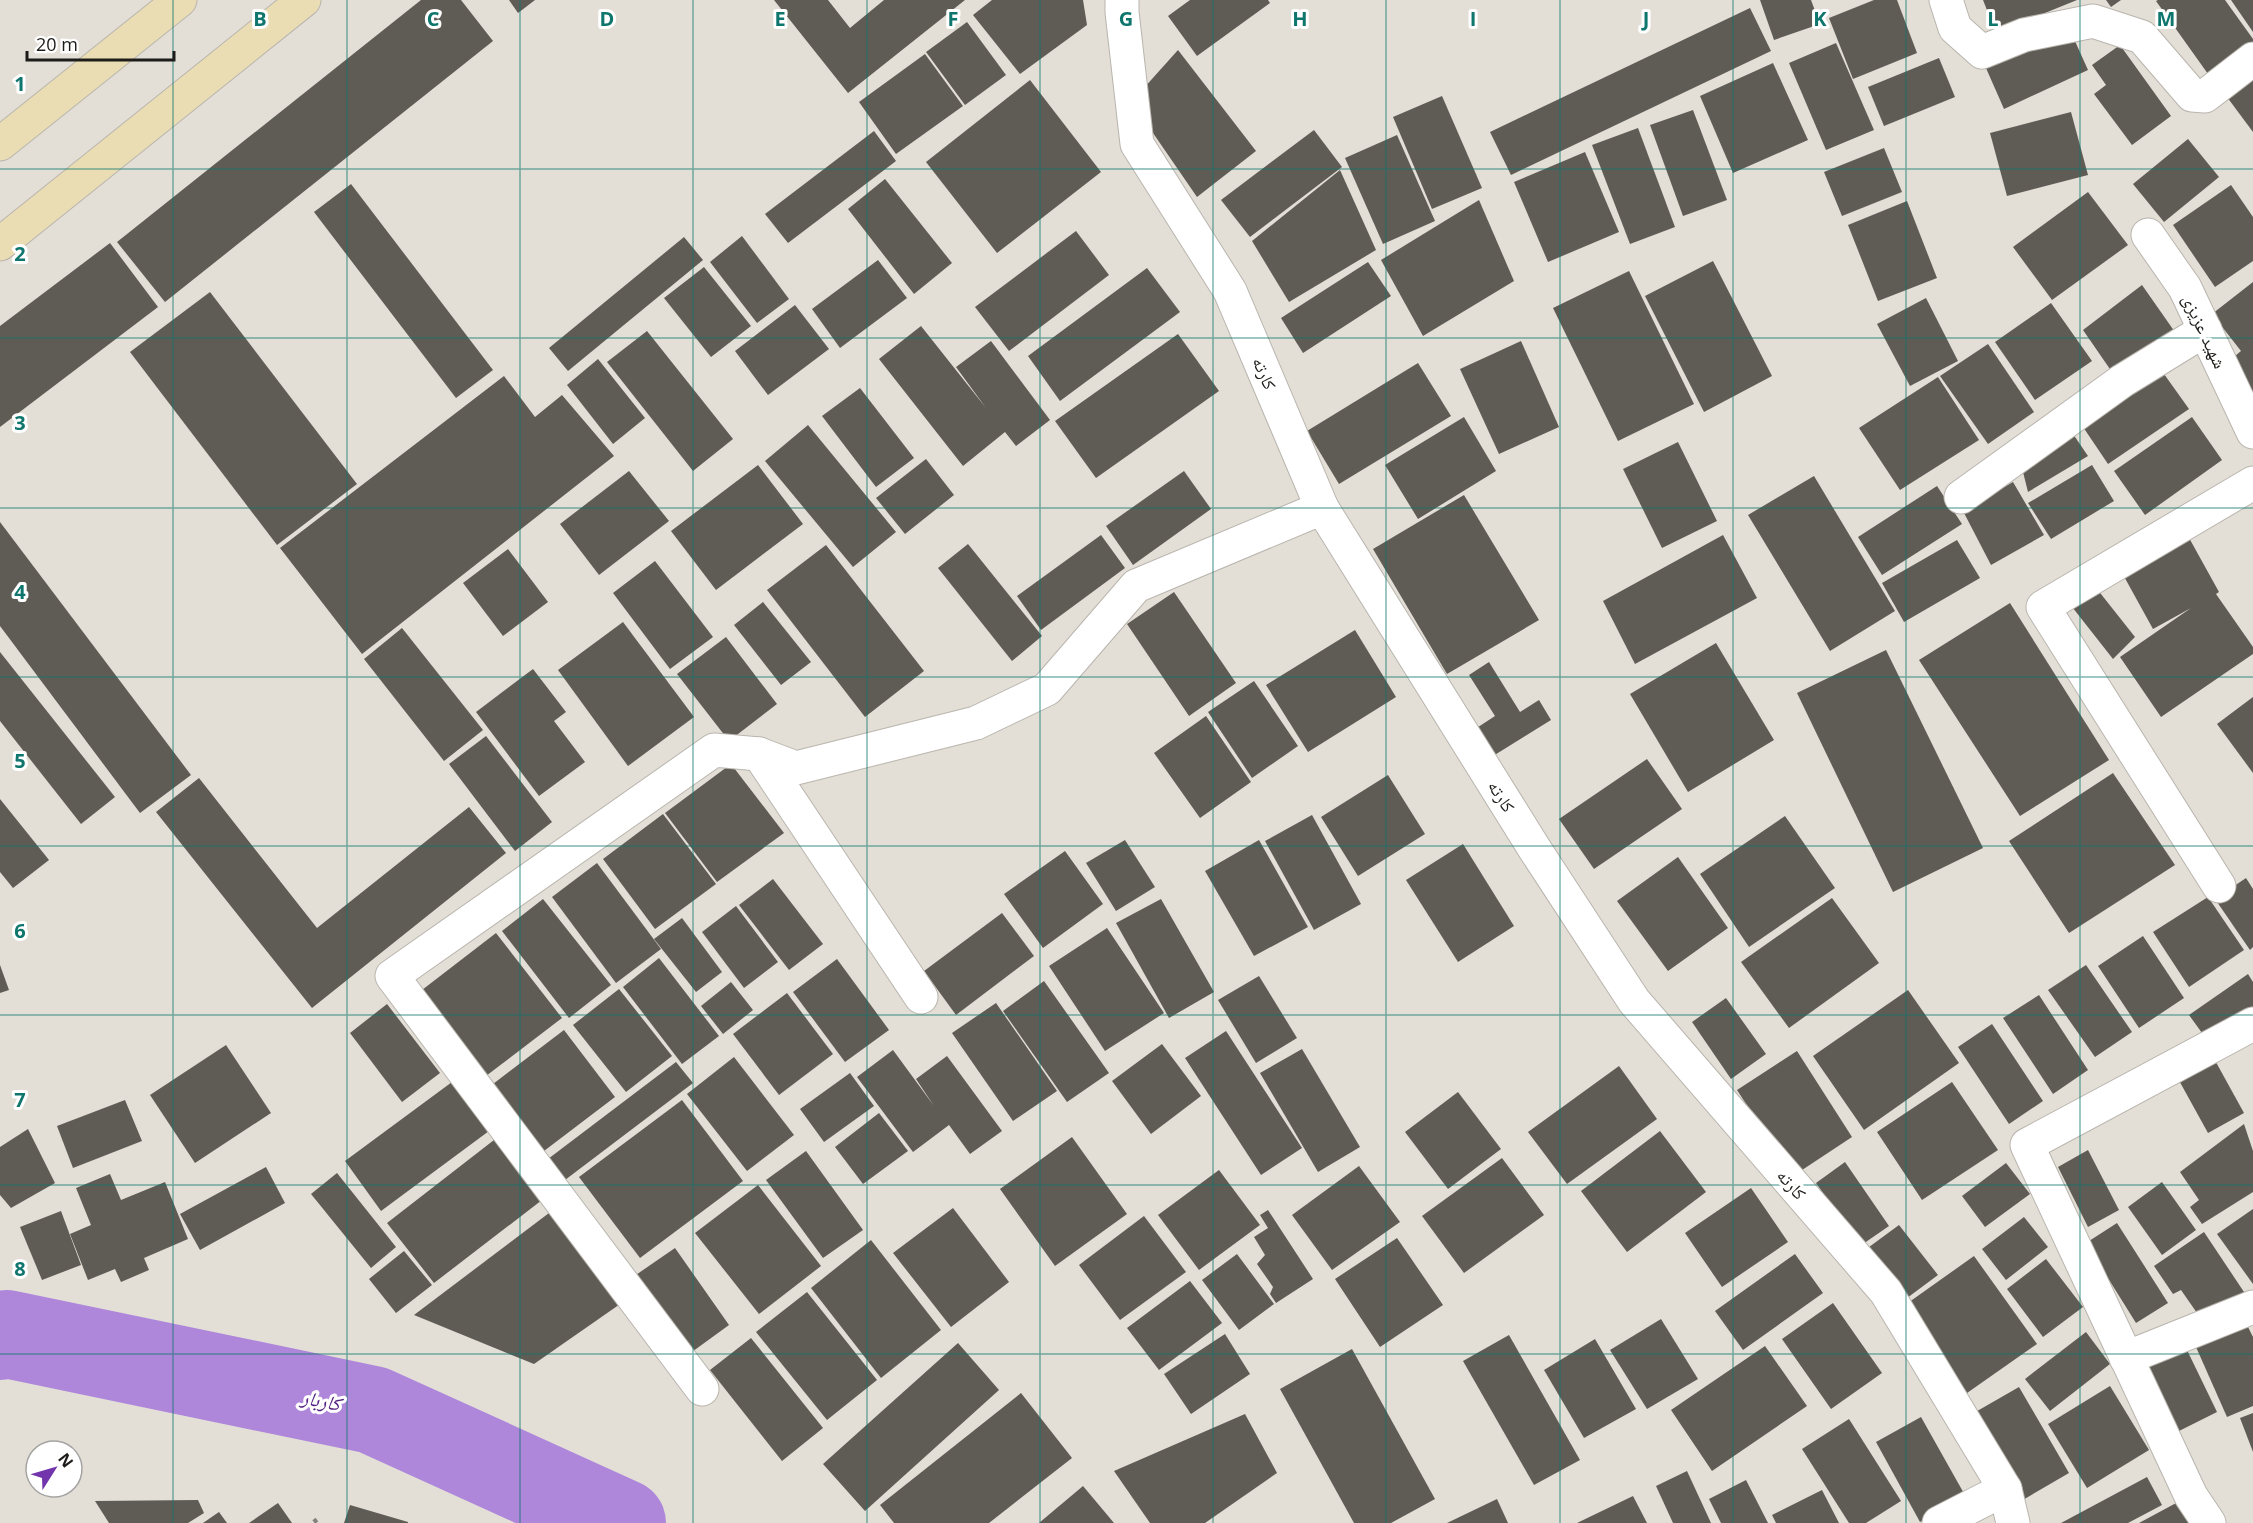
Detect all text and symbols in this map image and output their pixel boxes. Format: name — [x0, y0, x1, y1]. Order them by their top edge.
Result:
text: B — [253, 5, 267, 32]
text: C — [427, 5, 440, 32]
text: D — [600, 5, 614, 32]
text: E — [774, 5, 786, 32]
text: F — [948, 5, 958, 32]
text: G — [1119, 5, 1133, 32]
text: H — [1292, 5, 1308, 32]
text: I — [1470, 5, 1476, 32]
text: J — [1641, 5, 1649, 32]
text: K — [1813, 5, 1827, 32]
text: L — [1987, 5, 1999, 32]
text: M — [2157, 5, 2175, 32]
scale bar — [27, 24, 174, 62]
text: 20 m — [36, 32, 78, 56]
text: 1 — [14, 70, 26, 97]
text: 2 — [14, 240, 26, 267]
street label: شهید عزیزی — [2177, 290, 2233, 372]
street label: کارته — [1247, 353, 1283, 393]
text: 3 — [14, 409, 26, 436]
text: 4 — [14, 578, 26, 605]
text: 5 — [14, 747, 26, 774]
street label: کارته — [1483, 776, 1521, 817]
text: 6 — [14, 917, 26, 944]
text: 7 — [14, 1086, 26, 1113]
street label: کارته — [1772, 1164, 1812, 1205]
text: 8 — [14, 1255, 26, 1282]
water label: کاربار — [297, 1383, 347, 1418]
north arrow — [24, 1439, 84, 1499]
text: N — [53, 1448, 79, 1472]

